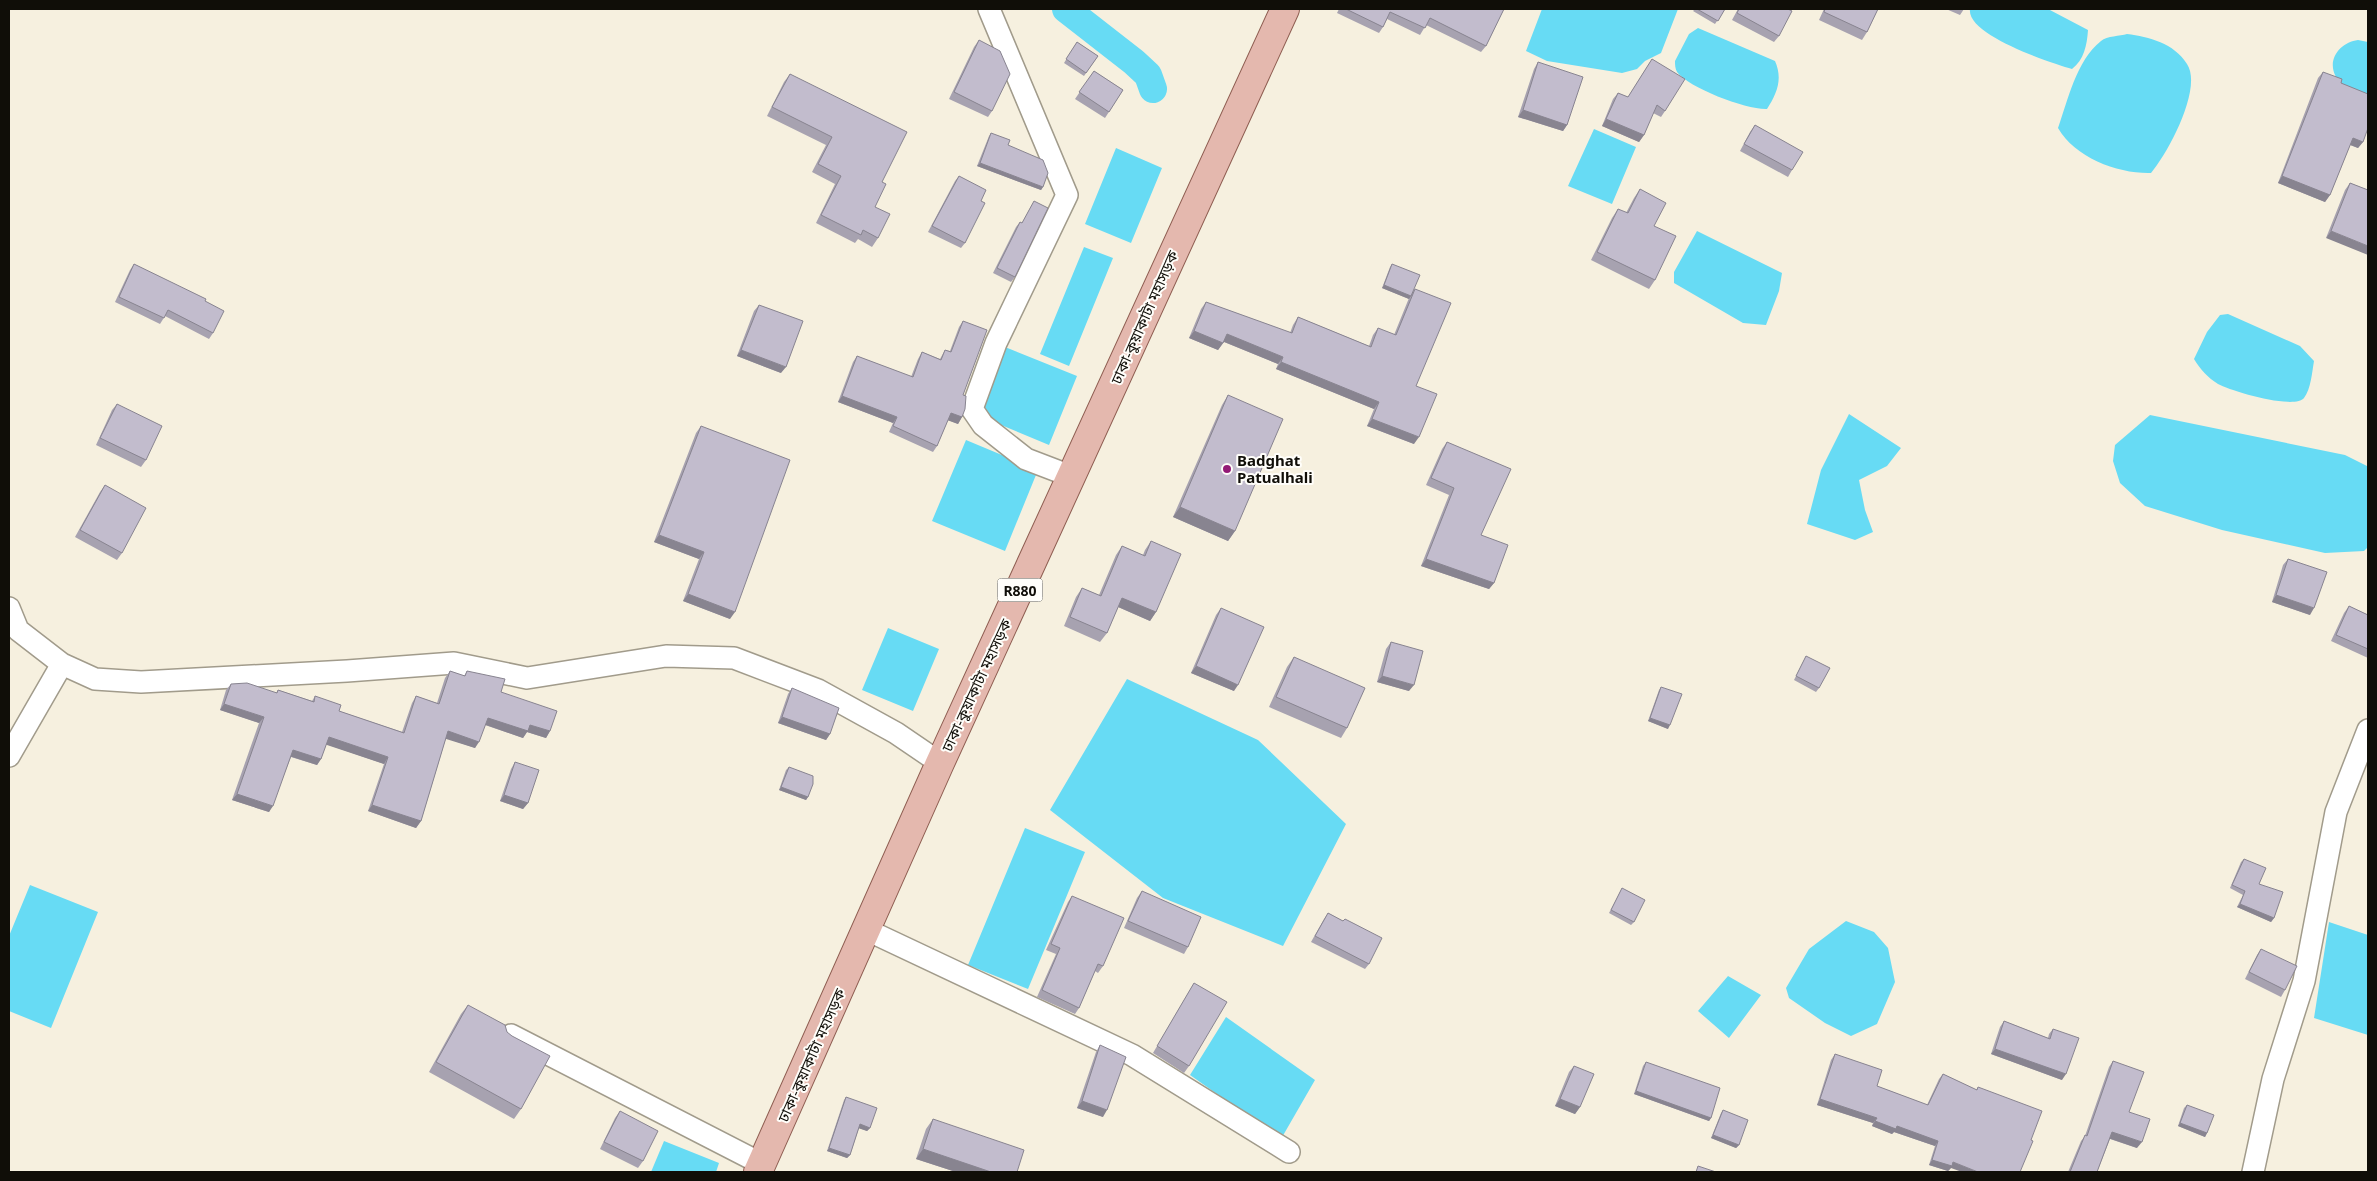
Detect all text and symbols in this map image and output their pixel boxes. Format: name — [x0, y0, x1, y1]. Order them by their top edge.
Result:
street label: ঢাকা-কুয়াকাটা মহাসড়ক — [1105, 246, 1183, 388]
place label: Badghat Patualhali — [1237, 450, 1313, 487]
marker: Badghat Patualhali — [1221, 463, 1233, 475]
road number: R880 — [998, 578, 1042, 602]
street label: ঢাকা-কুয়াকাটা মহাসড়ক — [936, 615, 1016, 755]
street label: ঢাকা-কুয়াকাটা মহাসড়ক — [772, 984, 850, 1126]

